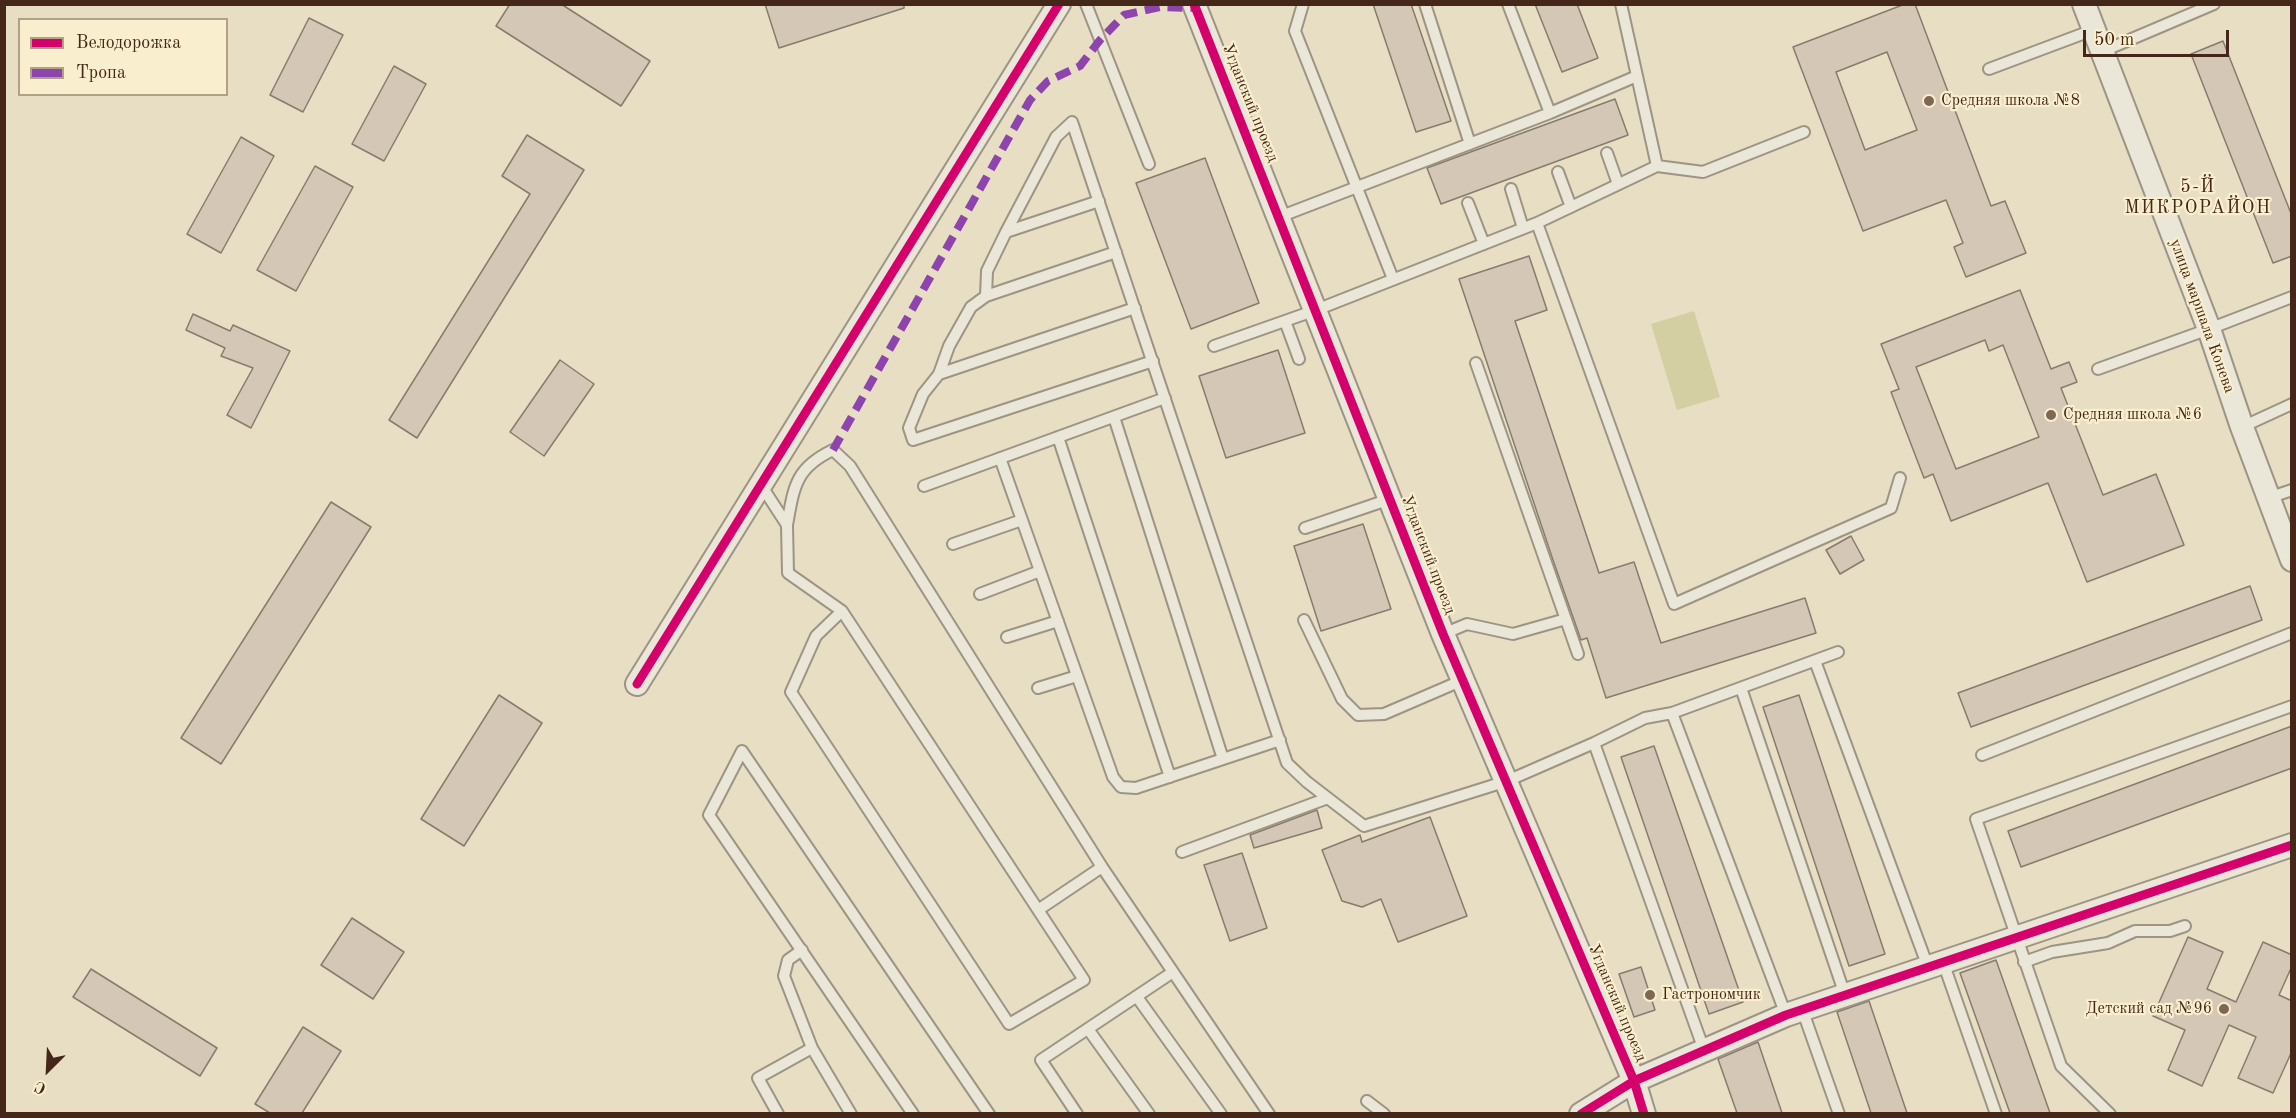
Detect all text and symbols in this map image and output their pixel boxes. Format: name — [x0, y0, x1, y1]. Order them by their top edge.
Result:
legend — [18, 18, 228, 96]
scale bar — [2086, 18, 2232, 56]
text: 50 m — [2094, 31, 2134, 49]
text: Велодорожка — [76, 34, 181, 52]
street label: Угданский проезд — [1218, 41, 1282, 165]
text: Тропа — [76, 64, 126, 82]
place label: Средняя школа №8 — [1941, 91, 2080, 111]
marker: Средняя школа №8 — [1922, 94, 1936, 108]
district label: 5-Й МИКРОРАЙОН — [2124, 176, 2272, 219]
street label: улица маршала Конева — [2165, 236, 2239, 396]
place label: Средняя школа №6 — [2063, 405, 2202, 425]
marker: Средняя школа №6 — [2044, 408, 2058, 422]
street label: Угданский проезд — [1397, 493, 1459, 617]
street label: Угданский проезд — [1584, 941, 1650, 1065]
place label: Гастрономчик — [1662, 985, 1761, 1005]
marker: Гастрономчик — [1643, 988, 1657, 1002]
place label: Детский сад №96 — [2086, 999, 2212, 1019]
marker: Детский сад №96 — [2217, 1002, 2231, 1016]
north arrow — [18, 1040, 78, 1100]
text: С — [33, 1077, 49, 1096]

